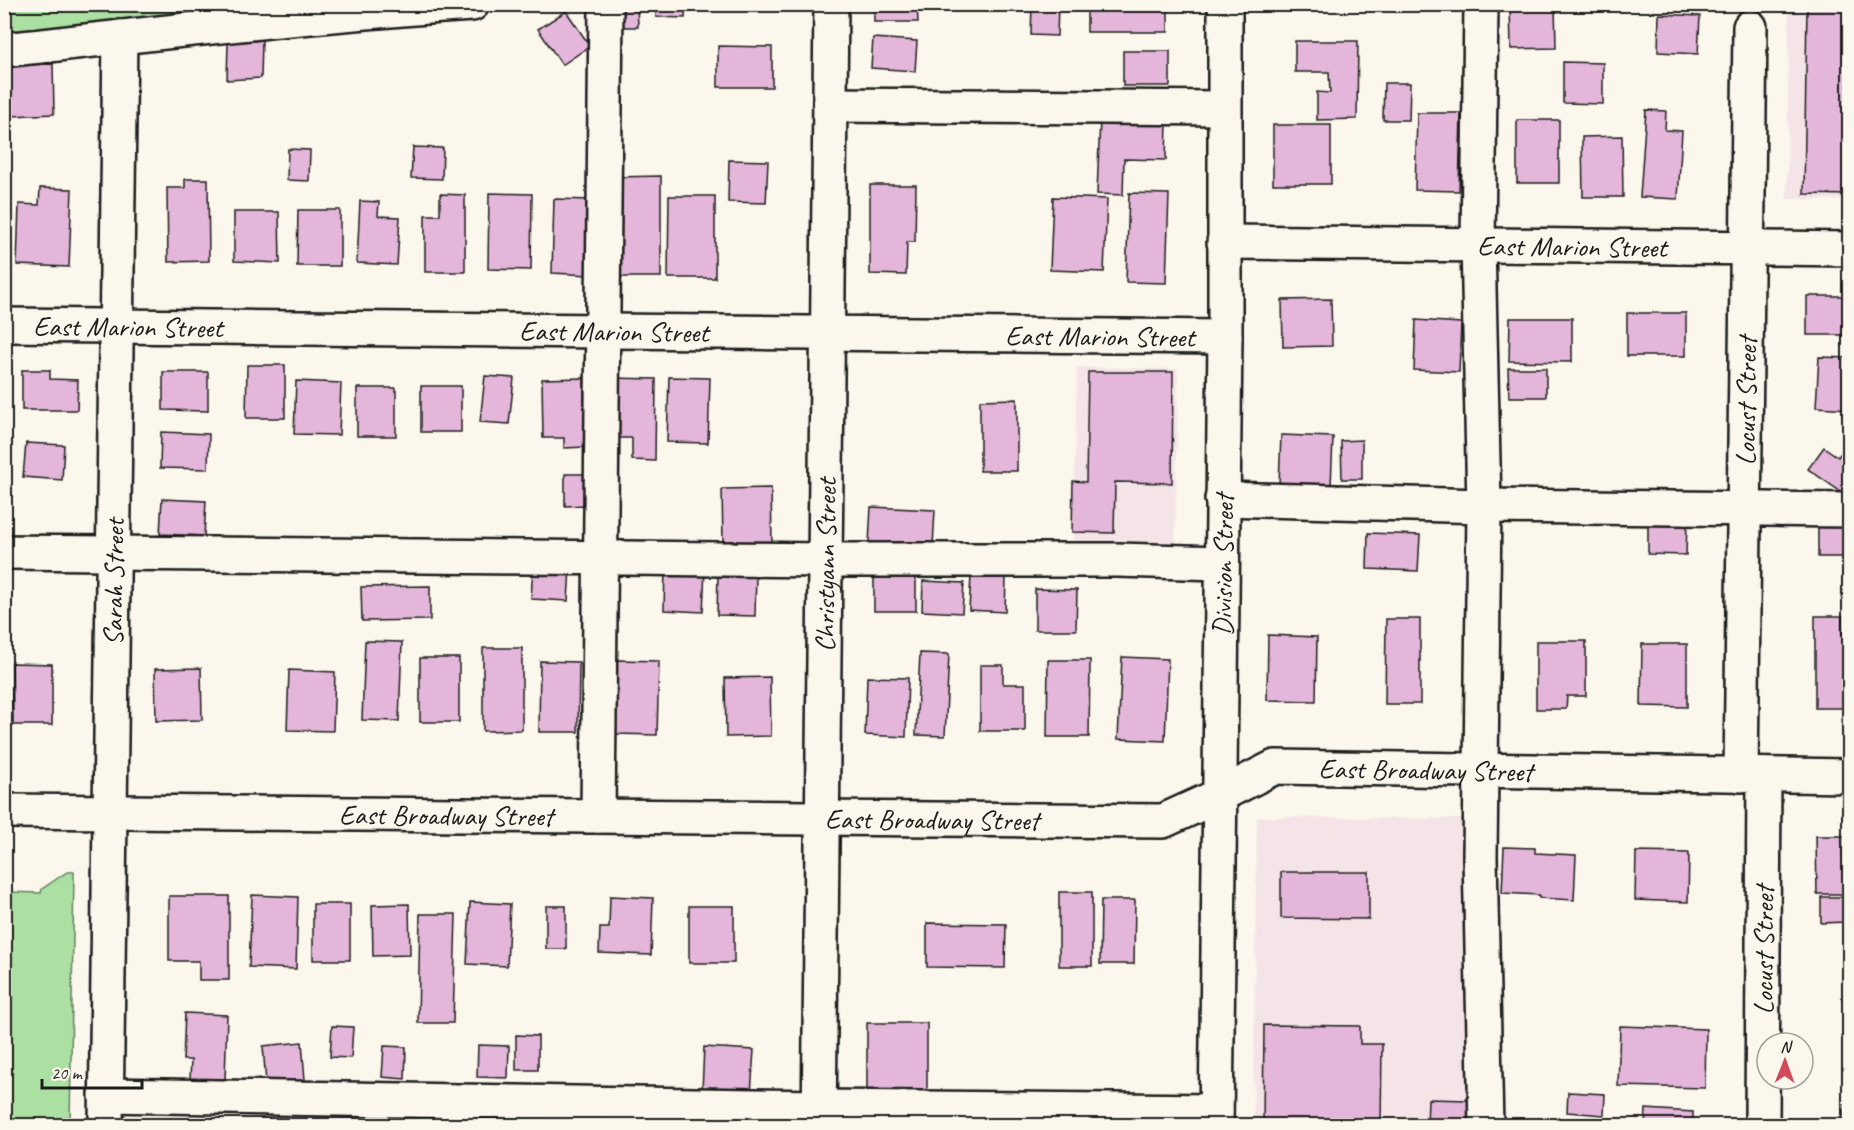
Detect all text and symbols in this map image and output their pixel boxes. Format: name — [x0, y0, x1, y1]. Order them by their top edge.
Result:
street label: East Marion Street — [1477, 227, 1669, 264]
street label: East Marion Street — [33, 308, 225, 345]
street label: East Marion Street — [519, 313, 711, 349]
street label: East Marion Street — [1005, 317, 1197, 354]
street label: Locust Street — [1727, 333, 1764, 466]
street label: Christyann Street — [807, 475, 843, 652]
street label: Division Street — [1204, 490, 1241, 636]
street label: Sarah Street — [95, 516, 131, 646]
street label: East Broadway Street — [1318, 750, 1536, 789]
street label: East Broadway Street — [339, 796, 557, 833]
street label: East Broadway Street — [825, 801, 1043, 837]
street label: Locust Street — [1745, 882, 1781, 1015]
north arrow — [1755, 1031, 1815, 1091]
text: N — [1780, 1037, 1793, 1057]
scale bar — [42, 1052, 142, 1090]
text: 20 m — [51, 1062, 84, 1084]

